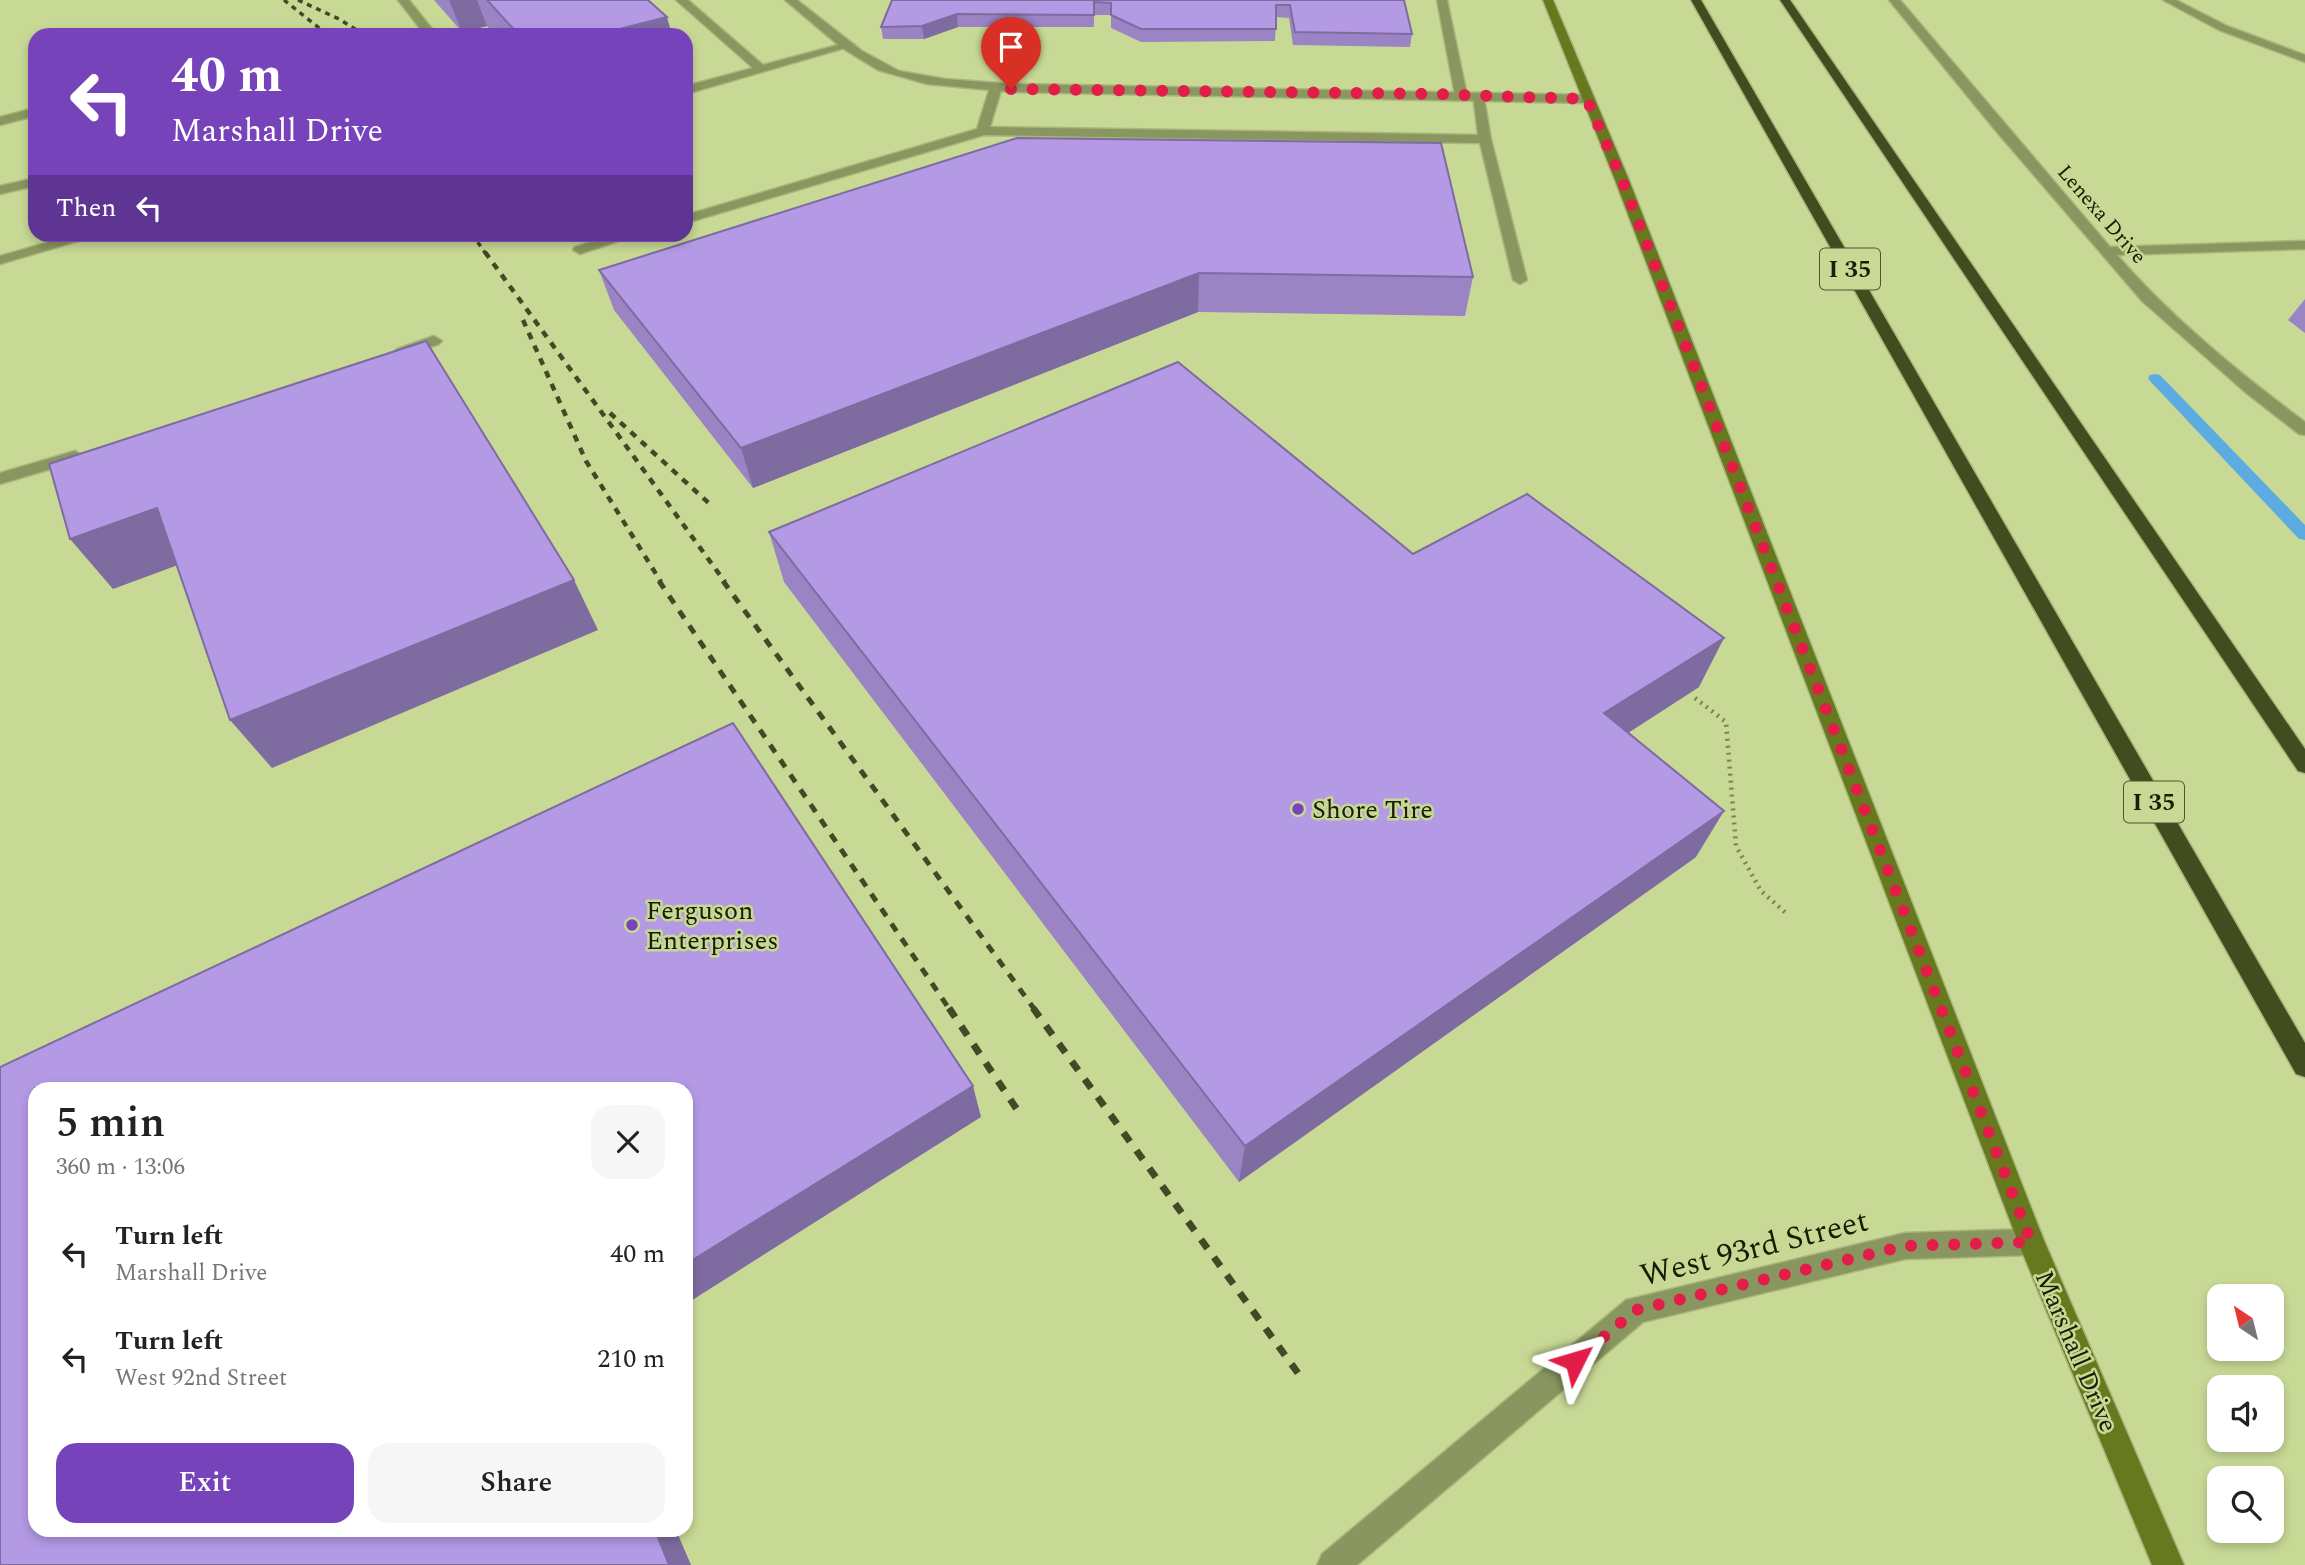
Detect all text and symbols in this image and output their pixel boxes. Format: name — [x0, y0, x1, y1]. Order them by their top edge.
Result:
pin — [981, 17, 1041, 89]
icon: arrive — [992, 28, 1030, 66]
text: 40 m — [171, 39, 282, 114]
icon: left — [56, 56, 147, 147]
text: Marshall Drive — [171, 107, 383, 156]
street label: Lenexa Drive — [2049, 158, 2154, 272]
text: Then — [56, 188, 116, 228]
icon: left — [130, 189, 168, 227]
road number: I 35 — [1820, 248, 1880, 290]
road number: I 35 — [2124, 782, 2184, 822]
place label: Shore Tire — [1312, 790, 1433, 830]
marker: Shore Tire — [1290, 801, 1306, 817]
place label: Ferguson Enterprises — [646, 891, 778, 961]
marker: Ferguson Enterprises — [624, 917, 640, 933]
text: 5 min — [56, 1092, 165, 1155]
button: close — [591, 1105, 665, 1179]
text: 360 m · 13:06 — [56, 1150, 185, 1185]
street label: West 93rd Street — [1635, 1196, 1874, 1300]
text: Turn left — [115, 1216, 223, 1256]
text: 40 m — [610, 1234, 665, 1274]
icon: left — [56, 1235, 94, 1273]
text: Marshall Drive — [115, 1256, 267, 1291]
street label: Marshall Drive — [2024, 1264, 2128, 1438]
north arrow — [2207, 1284, 2284, 1362]
map controls — [2207, 1284, 2284, 1543]
text: Turn left — [115, 1321, 223, 1361]
position arrow — [1538, 1324, 1612, 1398]
text: 210 m — [597, 1339, 665, 1379]
icon: left — [56, 1340, 94, 1378]
text: West 92nd Street — [115, 1361, 287, 1396]
button: sound — [2207, 1375, 2284, 1452]
button: Exit — [56, 1443, 354, 1523]
button: Share — [368, 1443, 665, 1523]
button: search — [2207, 1466, 2284, 1543]

